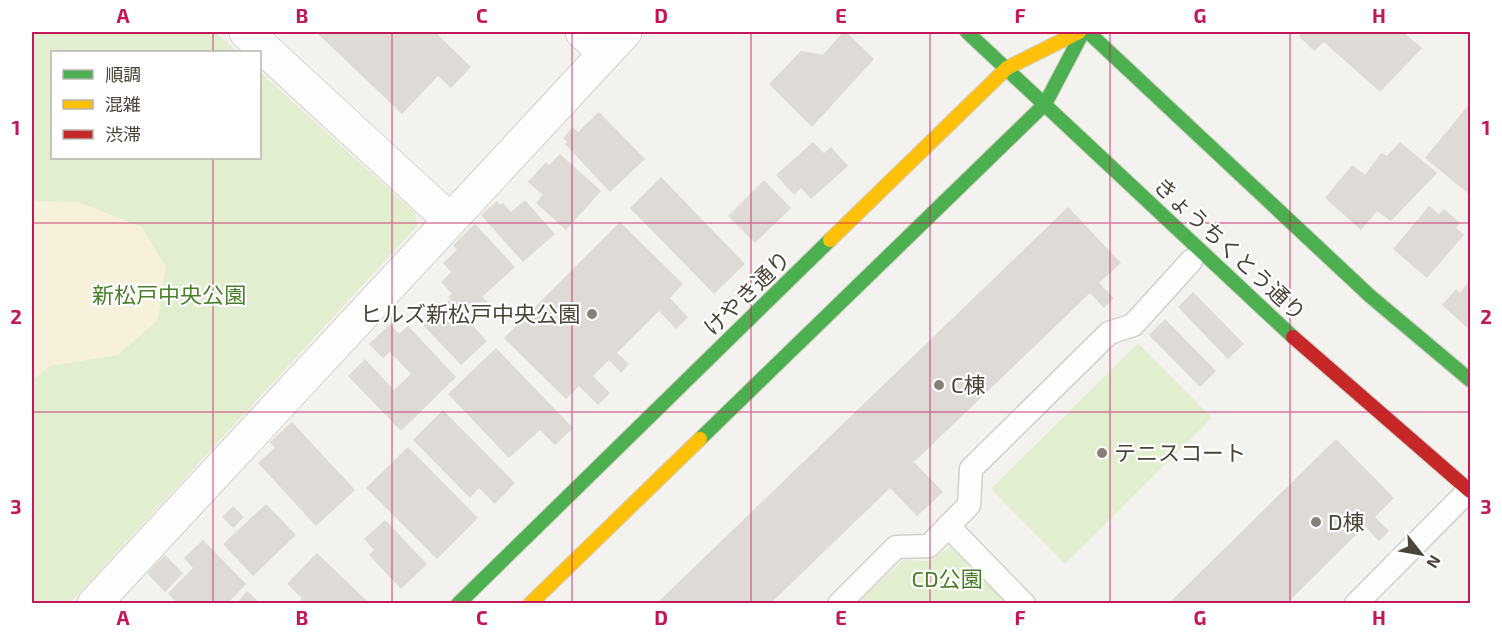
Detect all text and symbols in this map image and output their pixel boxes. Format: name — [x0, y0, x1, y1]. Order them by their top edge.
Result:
text: A — [116, 3, 130, 27]
text: B — [296, 3, 308, 27]
text: C — [476, 3, 488, 27]
text: D — [654, 3, 668, 27]
text: E — [835, 3, 847, 27]
text: F — [1014, 3, 1026, 27]
text: G — [1194, 3, 1206, 27]
text: H — [1372, 3, 1386, 27]
legend — [51, 51, 261, 159]
text: 順調 — [105, 63, 141, 85]
text: 混雑 — [105, 93, 141, 115]
text: 1 — [12, 115, 20, 139]
text: 1 — [1482, 115, 1490, 139]
text: 渋滞 — [105, 123, 141, 145]
street label: きょうちくとう通り — [1149, 171, 1312, 325]
street label: けやき通り — [698, 245, 795, 340]
park label: 新松戸中央公園 — [92, 281, 246, 307]
place label: ヒルズ新松戸中央公園 — [360, 300, 580, 326]
text: 2 — [10, 304, 22, 328]
text: 2 — [1480, 304, 1492, 328]
marker: ヒルズ新松戸中央公園 — [585, 307, 599, 321]
place label: C棟 — [951, 371, 986, 397]
marker: C棟 — [932, 378, 946, 392]
place label: テニスコート — [1114, 439, 1246, 465]
marker: テニスコート — [1095, 446, 1109, 460]
text: 3 — [10, 494, 22, 518]
text: 3 — [1480, 494, 1492, 518]
place label: D棟 — [1328, 508, 1365, 534]
marker: D棟 — [1309, 515, 1323, 529]
north arrow — [1391, 524, 1451, 584]
text: N — [1423, 552, 1445, 572]
park label: CD公園 — [911, 565, 983, 591]
text: A — [116, 605, 130, 629]
text: B — [296, 605, 308, 629]
text: C — [476, 605, 488, 629]
text: D — [654, 605, 668, 629]
text: E — [835, 605, 847, 629]
text: F — [1014, 605, 1026, 629]
text: G — [1194, 605, 1206, 629]
text: H — [1372, 605, 1386, 629]

